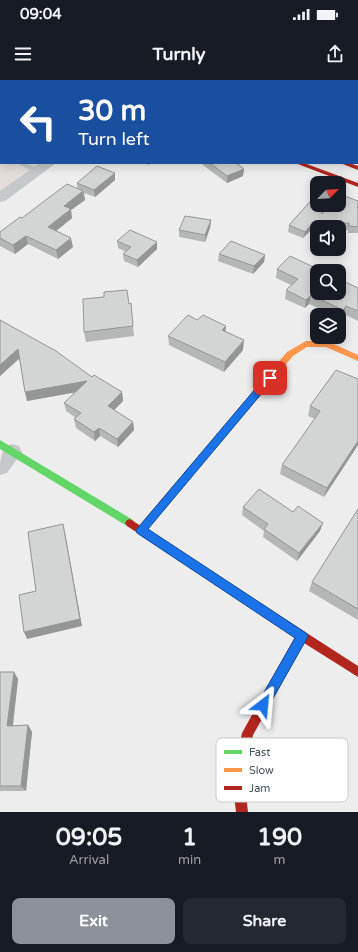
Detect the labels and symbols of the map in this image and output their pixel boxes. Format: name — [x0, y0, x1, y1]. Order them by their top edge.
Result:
north arrow — [310, 176, 346, 212]
pin — [253, 361, 287, 395]
position arrow — [242, 684, 284, 726]
legend — [216, 738, 348, 802]
text: Fast — [249, 746, 270, 759]
text: Slow — [249, 764, 274, 777]
text: Jam — [249, 782, 270, 795]

